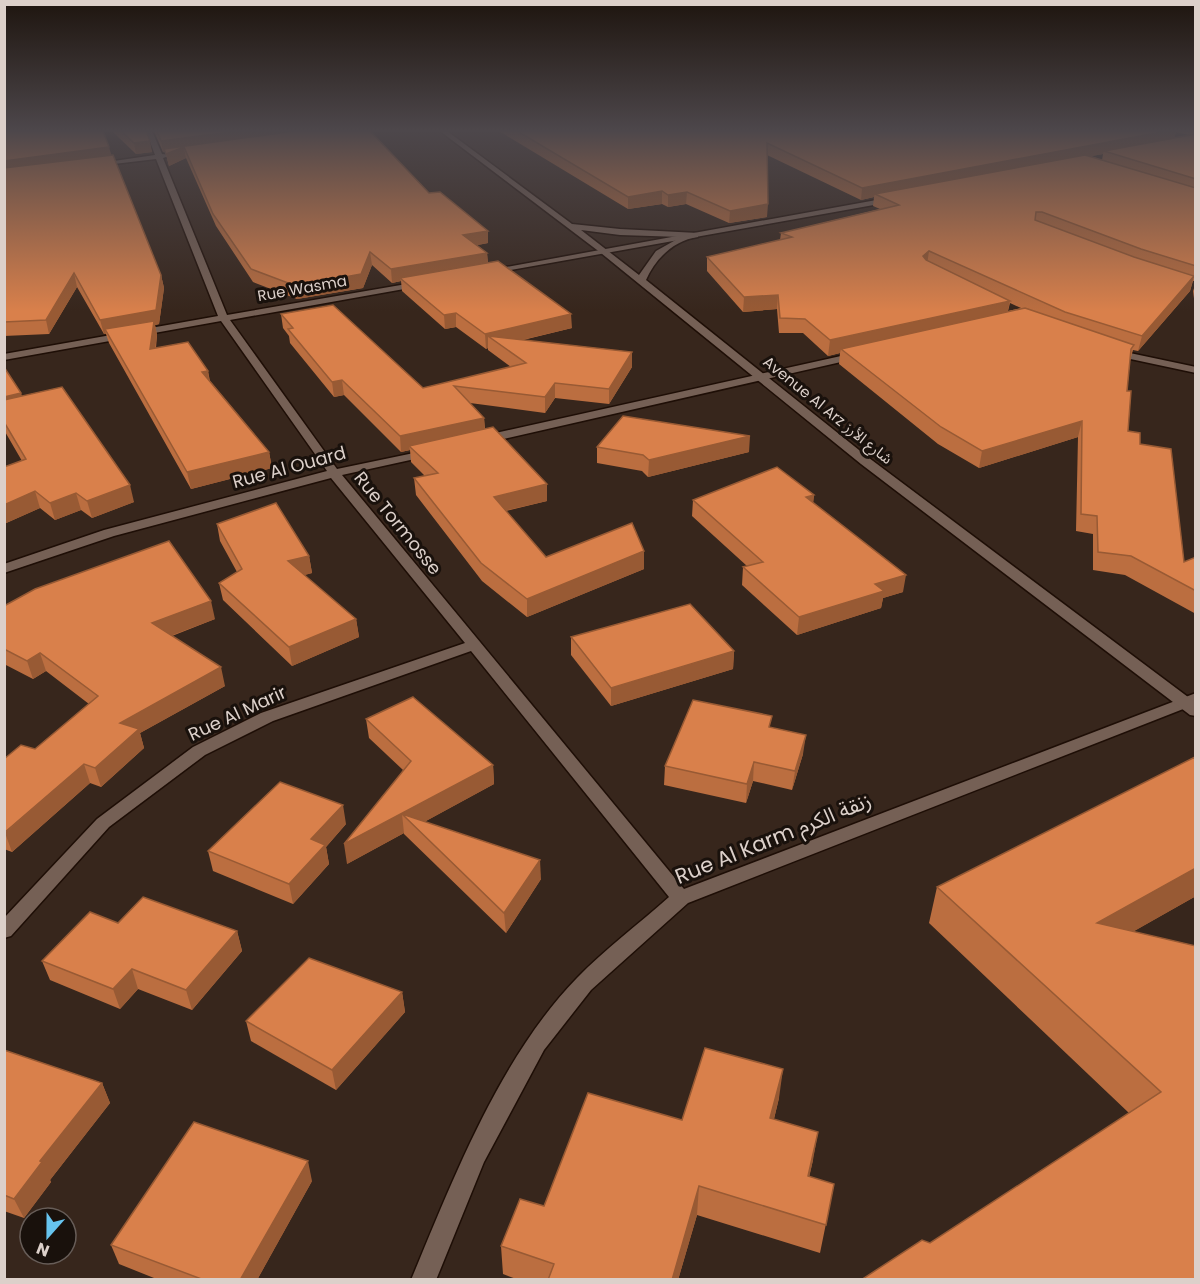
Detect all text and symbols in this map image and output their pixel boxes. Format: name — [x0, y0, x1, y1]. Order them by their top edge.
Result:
street label: Rue Wasma — [256, 270, 348, 306]
street label: Avenue Al Arz شارع الأرز — [757, 351, 897, 471]
street label: Rue Al Ouard — [229, 440, 349, 494]
street label: Rue Tormosse — [349, 466, 447, 580]
street label: Rue Al Marir — [184, 679, 290, 747]
street label: Rue Al Karm زنقة الكرم — [671, 785, 876, 893]
north arrow — [18, 1206, 78, 1266]
text: N — [33, 1237, 53, 1262]

